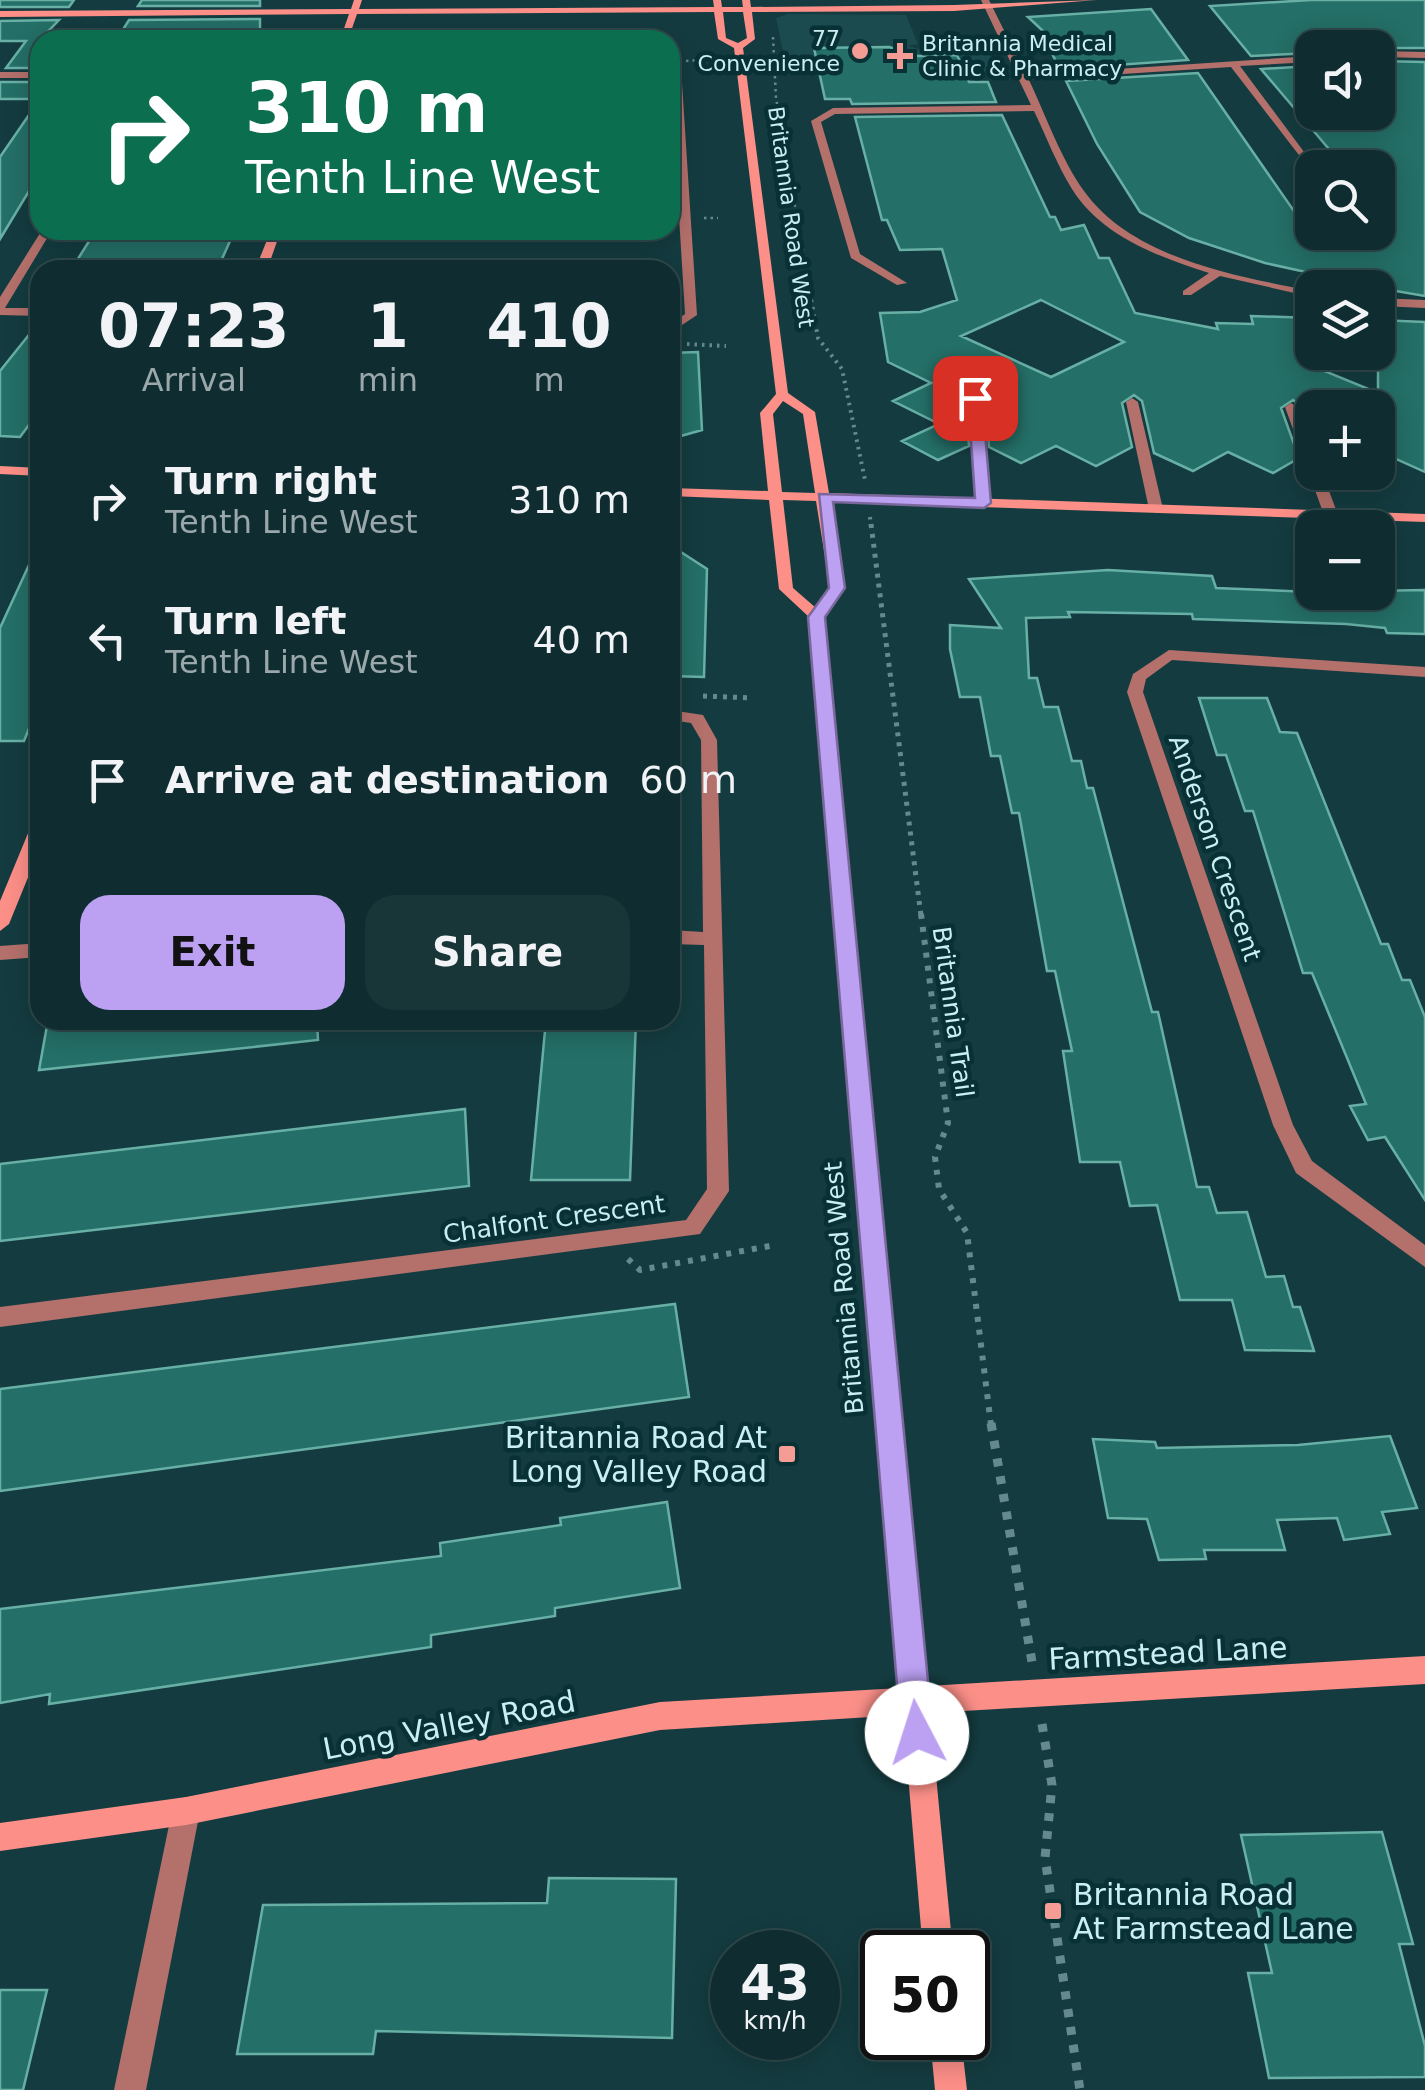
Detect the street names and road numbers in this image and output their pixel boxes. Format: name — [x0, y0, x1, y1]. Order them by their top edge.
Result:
street label: Britannia Road West — [763, 105, 819, 330]
street label: Anderson Crescent — [1163, 731, 1267, 965]
street label: Britannia Trail — [927, 925, 979, 1099]
street label: Britannia Road West — [818, 1160, 869, 1416]
street label: Chalfont Crescent — [441, 1189, 667, 1249]
street label: Farmstead Lane — [1048, 1629, 1288, 1677]
street label: Long Valley Road — [320, 1683, 578, 1767]

